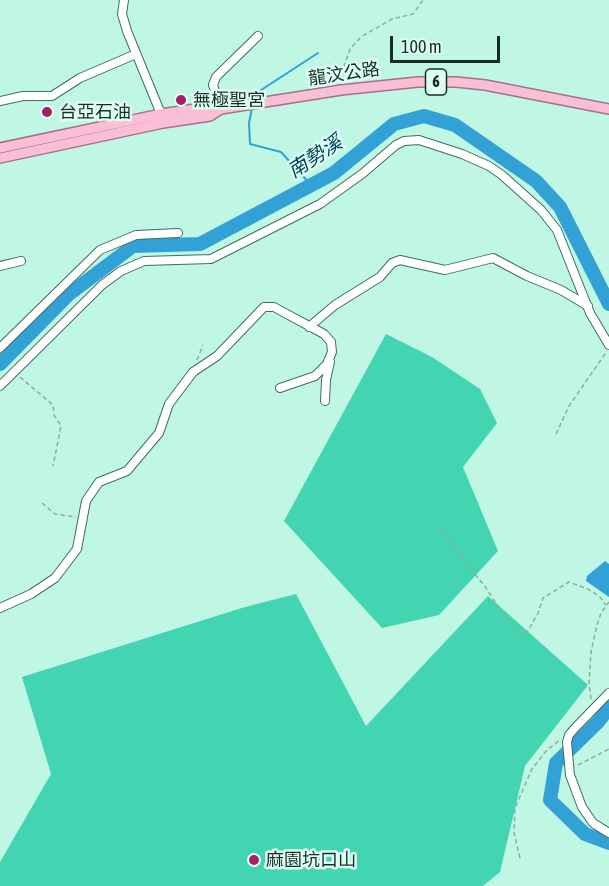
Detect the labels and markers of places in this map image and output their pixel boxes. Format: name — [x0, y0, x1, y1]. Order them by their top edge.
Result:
place label: 無極聖宮 — [193, 89, 265, 111]
marker: 無極聖宮 — [174, 93, 188, 107]
place label: 台亞石油 — [59, 101, 131, 123]
marker: 台亞石油 — [40, 105, 54, 119]
place label: 麻園坑口山 — [266, 849, 356, 871]
marker: 麻園坑口山 — [247, 853, 261, 867]

